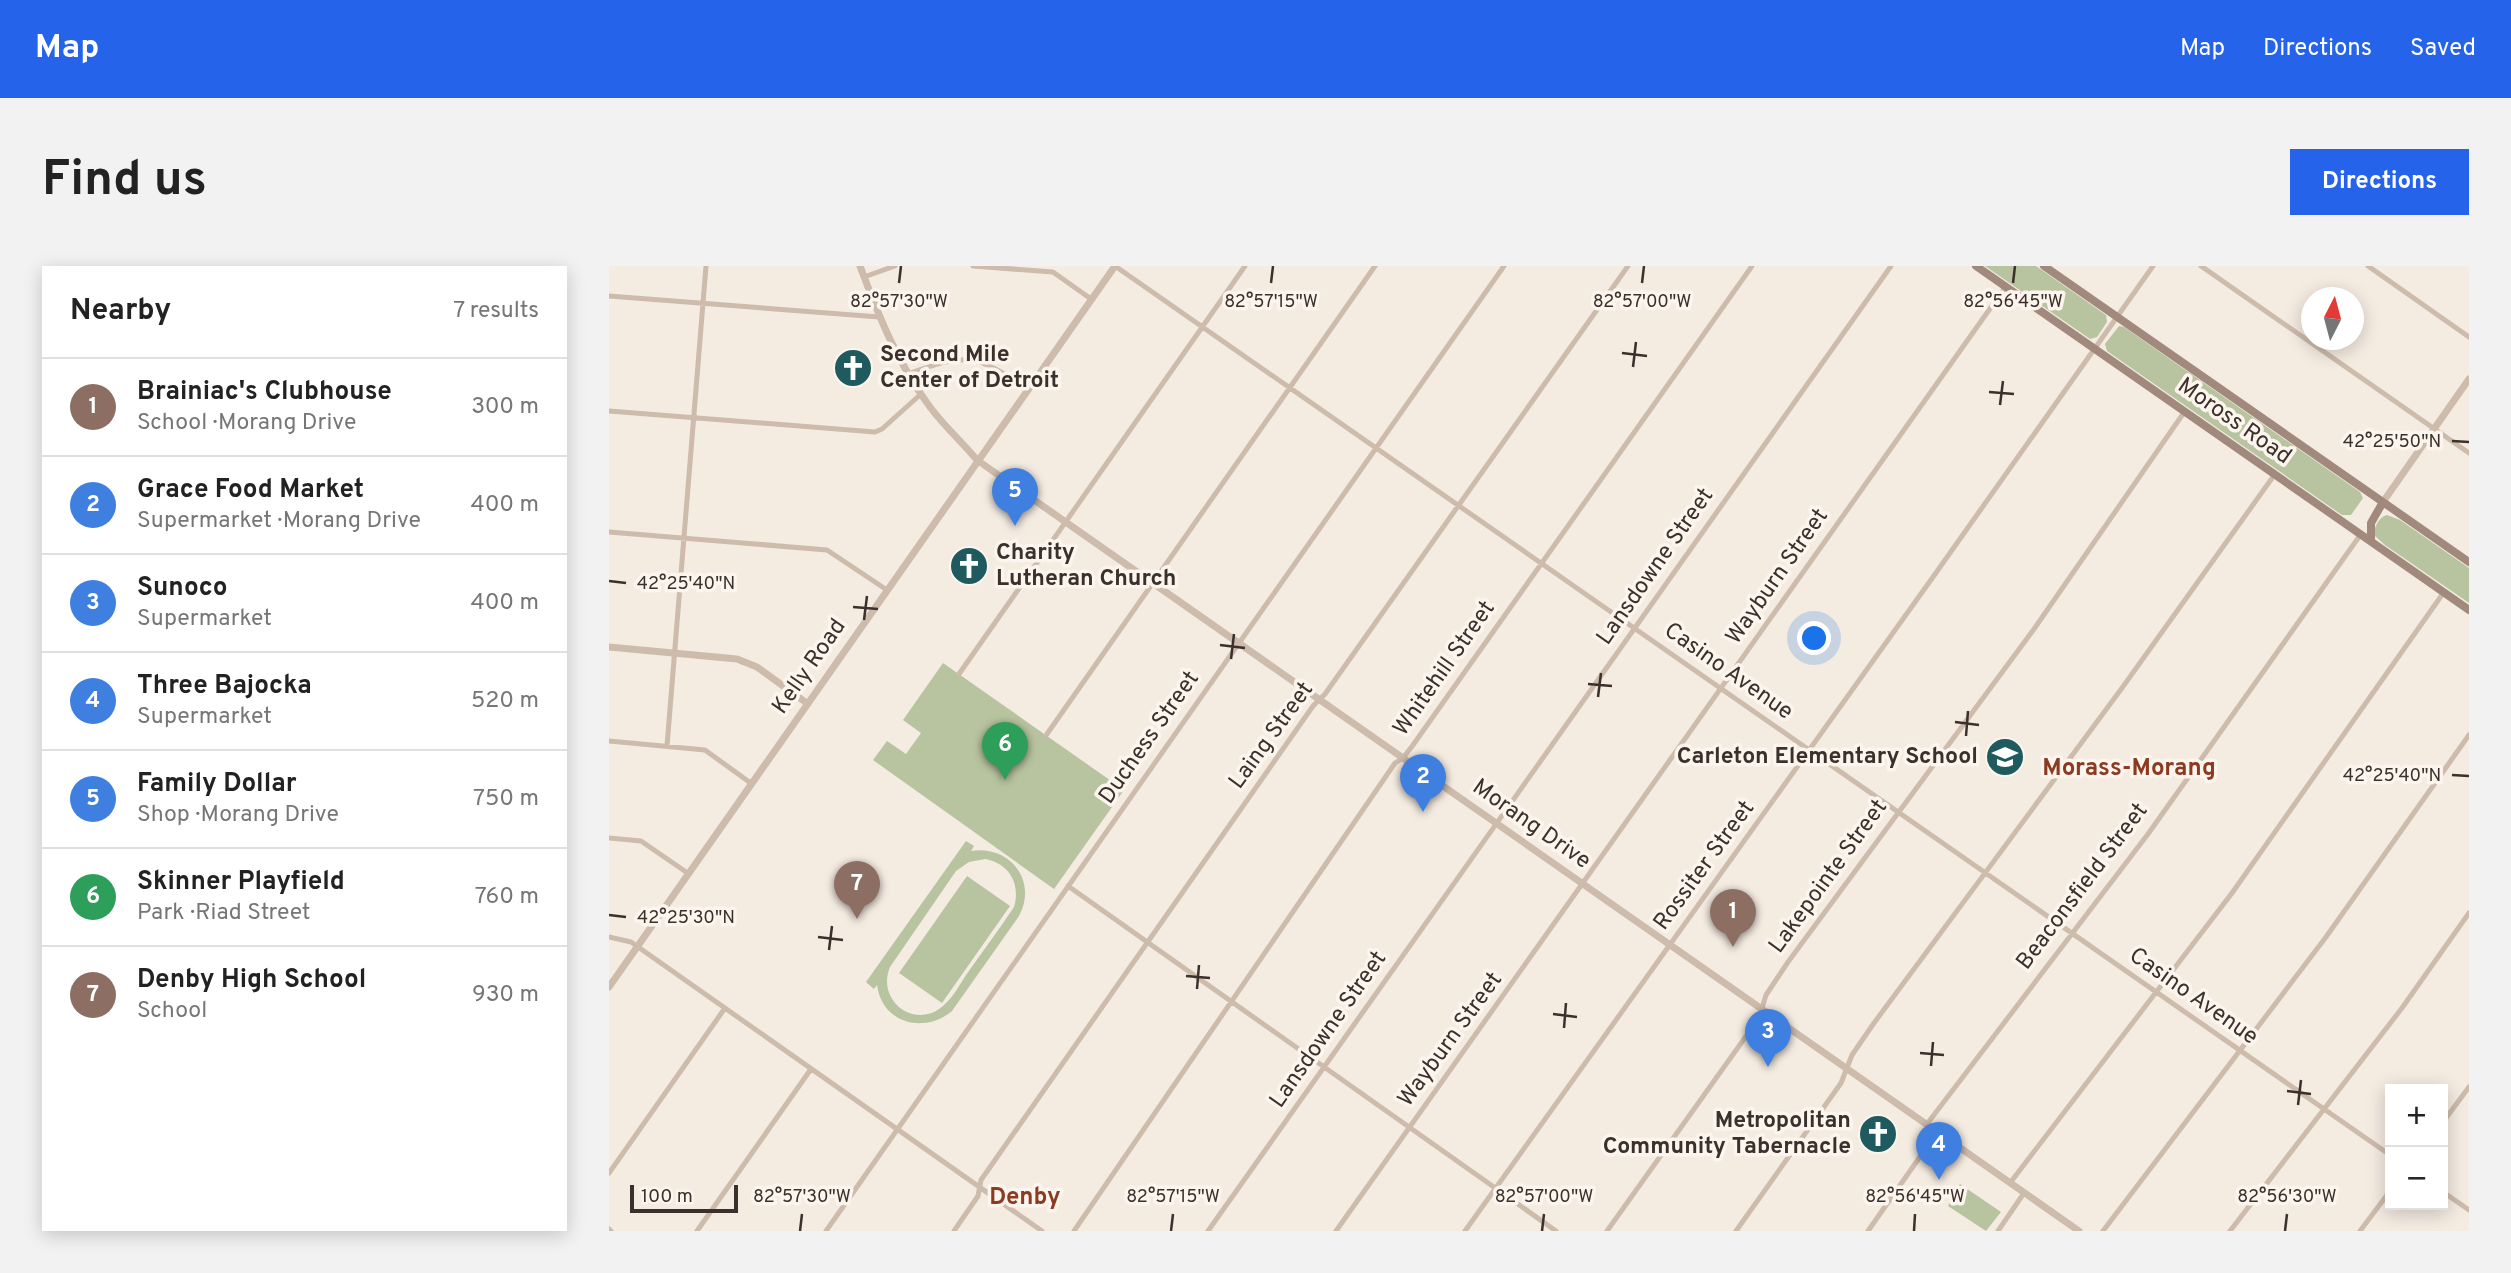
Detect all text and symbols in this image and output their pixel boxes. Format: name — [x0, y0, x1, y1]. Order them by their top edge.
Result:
text: Map — [35, 28, 99, 70]
text: Map — [2180, 34, 2225, 64]
text: Directions — [2263, 34, 2372, 64]
text: Saved — [2410, 34, 2476, 64]
button: Directions — [2290, 149, 2469, 215]
text: Find us — [42, 151, 207, 213]
north arrow — [2301, 287, 2364, 350]
text: 82°57'30"W — [850, 291, 948, 314]
text: 82°57'15"W — [1224, 291, 1318, 314]
text: 82°57'00"W — [1593, 291, 1691, 314]
text: 82°56'45"W — [1963, 291, 2063, 314]
text: Nearby — [70, 293, 171, 330]
text: 7 results — [453, 297, 539, 326]
place label: Second Mile Center of Detroit — [880, 341, 1059, 396]
church icon: Second Mile Center of Detroit — [832, 347, 874, 389]
street label: Moross Road — [2171, 372, 2297, 472]
text: Brainiac's Clubhouse — [137, 376, 392, 409]
text: 1 — [88, 393, 98, 422]
text: 300 m — [471, 393, 539, 422]
text: School · Morang Drive — [137, 409, 356, 438]
text: 42°25'50"N — [2343, 431, 2441, 454]
pin: 5 — [992, 468, 1038, 526]
text: Grace Food Market — [137, 474, 364, 507]
street label: Lansdowne Street — [1591, 483, 1721, 651]
text: 2 — [86, 491, 100, 520]
text: 400 m — [470, 491, 539, 520]
street label: Wayburn Street — [1720, 503, 1836, 651]
text: Supermarket · Morang Drive — [137, 507, 421, 536]
place label: Charity Lutheran Church — [996, 539, 1176, 594]
church icon: Charity Lutheran Church — [948, 545, 990, 587]
text: Sunoco — [137, 572, 228, 605]
text: 42°25'40"N — [637, 573, 735, 596]
text: 3 — [86, 589, 100, 618]
text: 400 m — [470, 589, 539, 618]
street label: Whitehill Street — [1388, 596, 1502, 742]
text: Supermarket — [137, 605, 272, 634]
street label: Kelly Road — [767, 614, 853, 720]
street label: Casino Avenue — [1658, 617, 1798, 727]
your location — [1797, 621, 1831, 655]
street label: Duchess Street — [1093, 666, 1207, 810]
text: Three Bajocka — [137, 670, 312, 703]
street label: Laing Street — [1223, 677, 1321, 795]
text: 4 — [86, 687, 100, 716]
text: 520 m — [471, 687, 539, 716]
text: Supermarket — [137, 703, 272, 732]
pin: 6 — [982, 722, 1028, 780]
school or university icon: Carleton Elementary School — [1984, 736, 2026, 778]
place label: Carleton Elementary School — [1677, 743, 1978, 772]
pin: 2 — [1400, 754, 1446, 812]
district label: Morass-Morang — [2042, 754, 2216, 784]
text: 42°25'40"N — [2343, 765, 2441, 788]
text: Family Dollar — [137, 768, 297, 801]
street label: Morang Drive — [1466, 773, 1596, 877]
text: 5 — [86, 785, 100, 814]
text: 750 m — [473, 785, 539, 814]
street label: Lakepointe Street — [1763, 794, 1895, 960]
street label: Rossiter Street — [1648, 795, 1762, 937]
street label: Beaconsfield Street — [2011, 798, 2155, 976]
text: Shop · Morang Drive — [137, 801, 339, 830]
pin: 7 — [834, 861, 880, 919]
text: Skinner Playfield — [137, 866, 345, 899]
text: 6 — [86, 883, 100, 912]
text: 760 m — [475, 883, 539, 912]
pin: 1 — [1710, 889, 1756, 947]
text: Park · Riad Street — [137, 899, 311, 928]
text: 42°25'30"N — [637, 907, 735, 930]
street label: Casino Avenue — [2123, 942, 2263, 1052]
street label: Lansdowne Street — [1264, 946, 1394, 1114]
text: Denby High School — [137, 964, 366, 997]
street label: Wayburn Street — [1392, 967, 1510, 1113]
text: 7 — [87, 981, 99, 1010]
text: 930 m — [472, 981, 539, 1010]
text: School — [137, 997, 207, 1026]
pin: 3 — [1745, 1009, 1791, 1067]
map controls — [2385, 1084, 2448, 1210]
button: + — [2385, 1084, 2448, 1147]
place label: Metropolitan Community Tabernacle — [1603, 1107, 1851, 1162]
church icon: Metropolitan Community Tabernacle — [1857, 1113, 1899, 1155]
pin: 4 — [1916, 1122, 1962, 1180]
button: − — [2385, 1147, 2448, 1210]
scale bar — [630, 1182, 739, 1214]
district label: Denby — [989, 1183, 1061, 1213]
text: 100 m — [641, 1185, 693, 1209]
text: 82°57'30"W — [753, 1186, 851, 1209]
text: 82°57'15"W — [1126, 1186, 1220, 1209]
text: 82°57'00"W — [1495, 1186, 1593, 1209]
text: 82°56'45"W — [1865, 1186, 1965, 1209]
text: 82°56'30"W — [2237, 1186, 2337, 1209]

